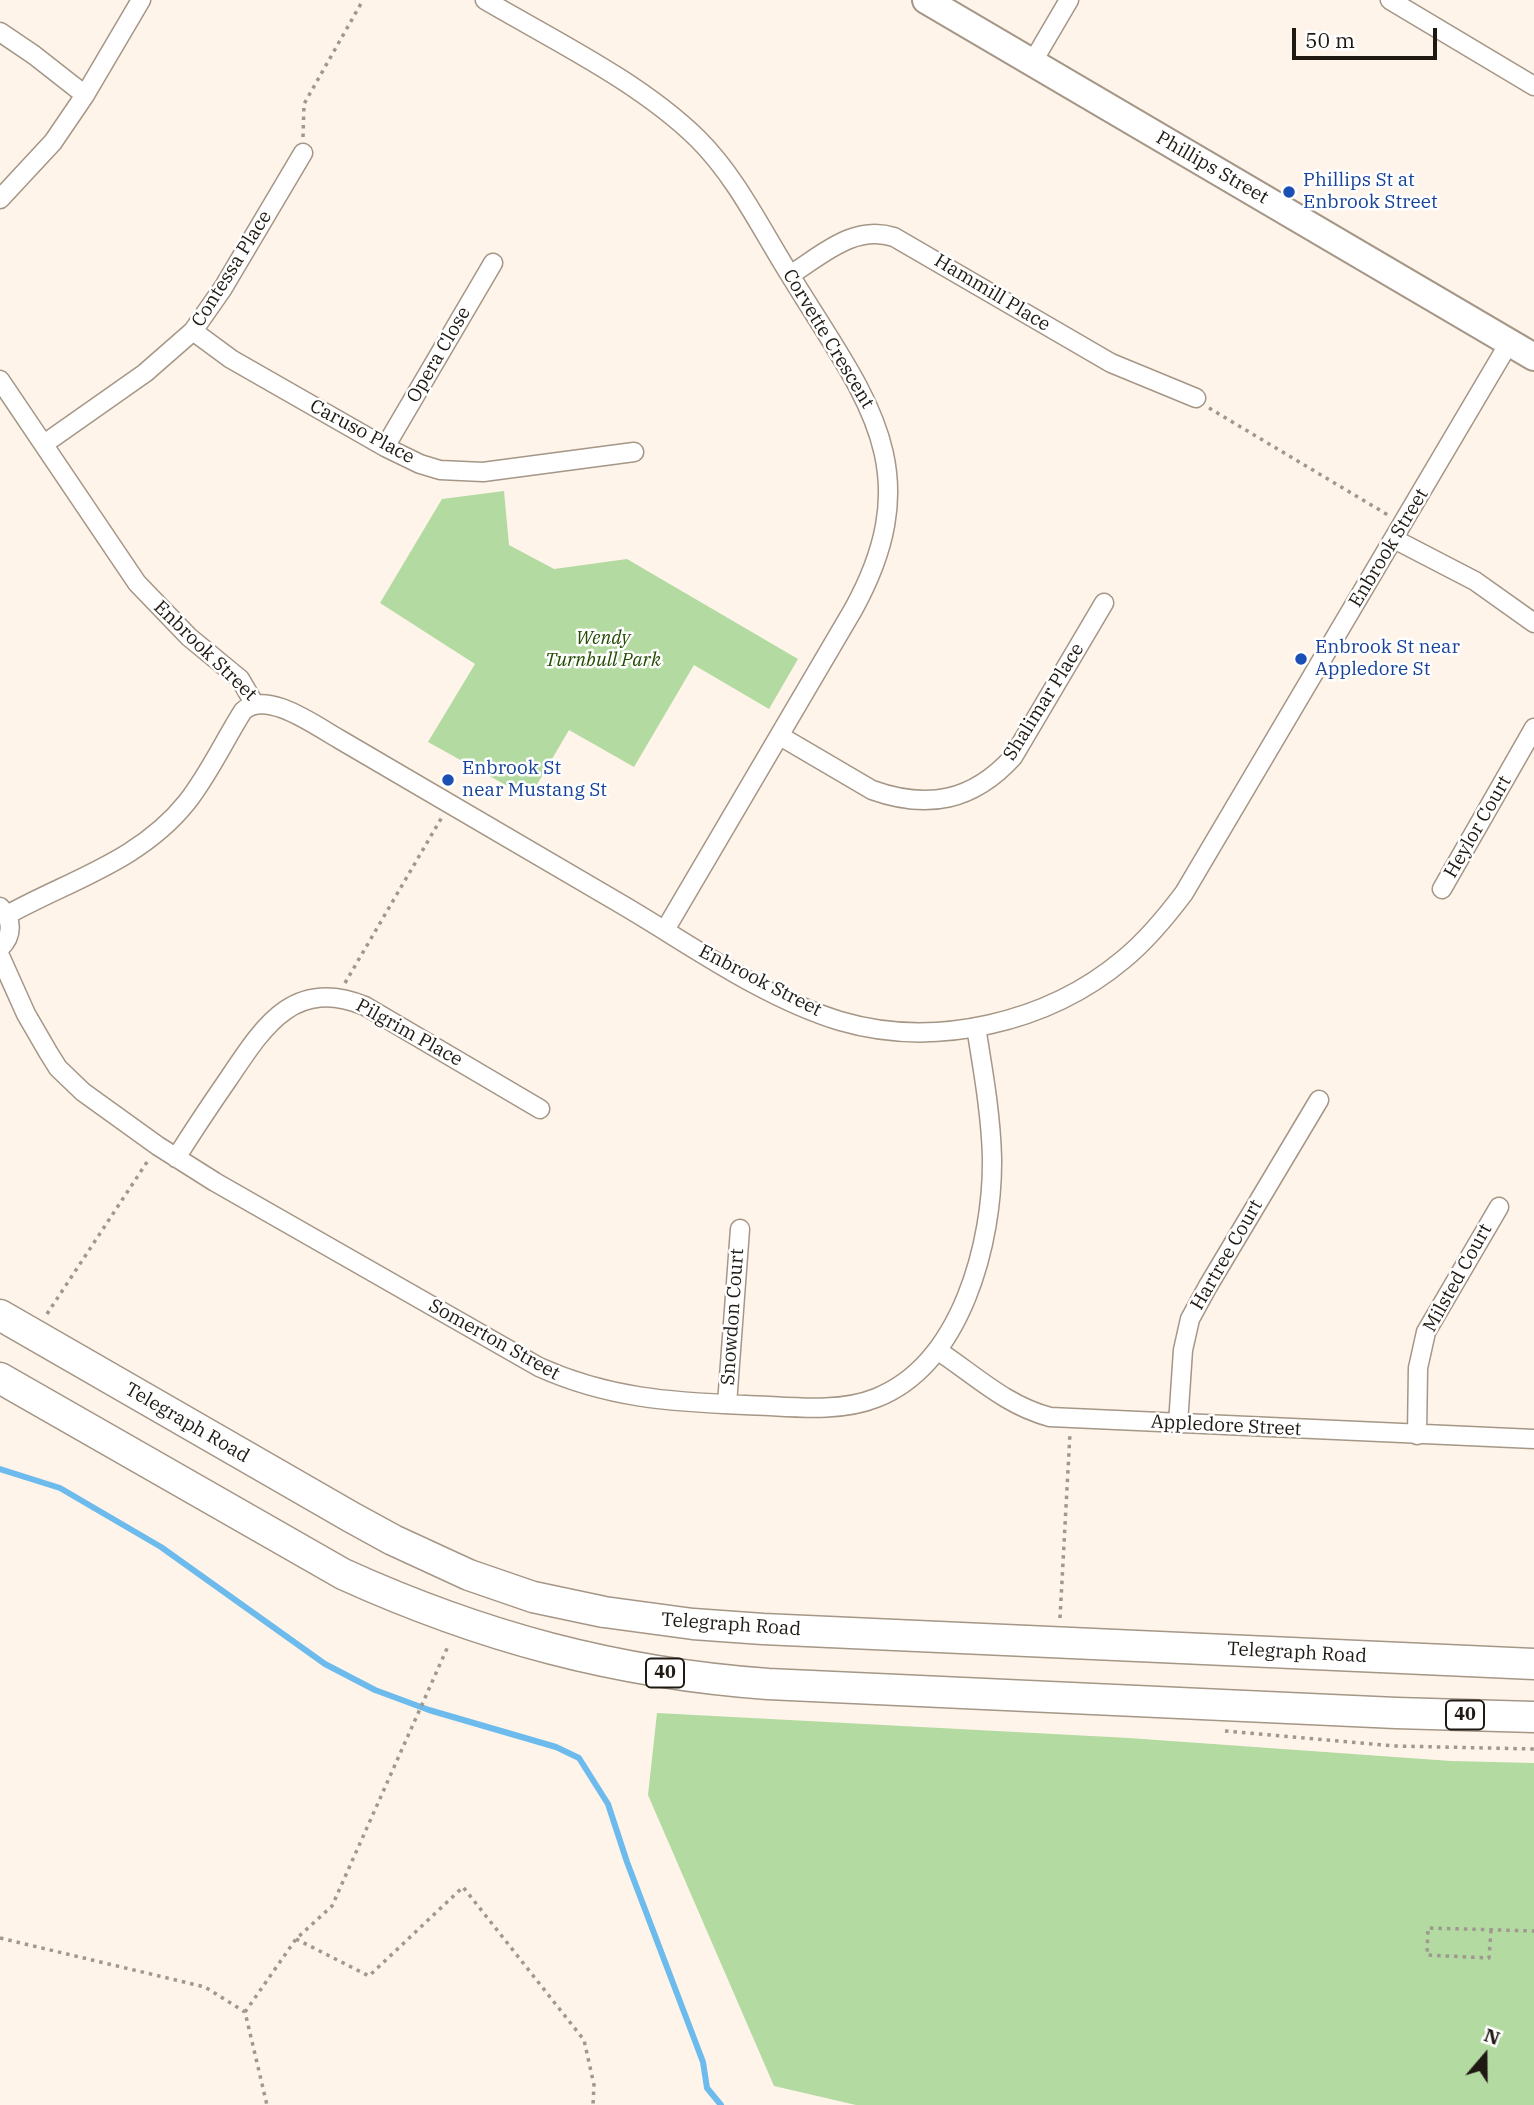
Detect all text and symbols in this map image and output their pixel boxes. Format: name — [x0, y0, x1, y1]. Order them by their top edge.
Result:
scale bar — [1296, 14, 1441, 58]
text: 50 m — [1305, 26, 1355, 54]
street label: Phillips Street — [1152, 127, 1272, 209]
place label: Phillips St at Enbrook Street — [1303, 170, 1438, 214]
marker: Phillips St at Enbrook Street — [1281, 184, 1297, 200]
street label: Contessa Place — [187, 207, 277, 331]
street label: Hammill Place — [930, 249, 1054, 337]
street label: Corvette Crescent — [777, 265, 879, 413]
street label: Opera Close — [402, 303, 476, 407]
street label: Caruso Place — [306, 395, 418, 469]
street label: Enbrook Street — [1345, 484, 1433, 612]
street label: Enbrook Street — [149, 596, 261, 706]
park label: Wendy Turnbull Park — [545, 628, 661, 672]
place label: Enbrook St near Appledore St — [1315, 637, 1460, 681]
street label: Shalimar Place — [999, 639, 1089, 765]
marker: Enbrook St near Appledore St — [1293, 651, 1309, 667]
place label: Enbrook St near Mustang St — [462, 758, 607, 802]
marker: Enbrook St near Mustang St — [440, 772, 456, 788]
street label: Heylor Court — [1440, 772, 1516, 882]
street label: Enbrook Street — [695, 940, 825, 1022]
street label: Pilgrim Place — [352, 994, 466, 1072]
street label: Hartree Court — [1186, 1196, 1268, 1314]
street label: Milsted Court — [1419, 1220, 1497, 1336]
street label: Snowdon Court — [717, 1248, 749, 1386]
street label: Somerton Street — [425, 1295, 563, 1385]
street label: Telegraph Road — [121, 1378, 253, 1468]
street label: Appledore Street — [1150, 1411, 1302, 1441]
street label: Telegraph Road — [660, 1609, 802, 1641]
street label: Telegraph Road — [1227, 1638, 1367, 1668]
road number: 40 — [646, 1658, 684, 1688]
road number: 40 — [1446, 1700, 1484, 1730]
north arrow — [1450, 2021, 1520, 2091]
text: N — [1481, 2022, 1503, 2050]

